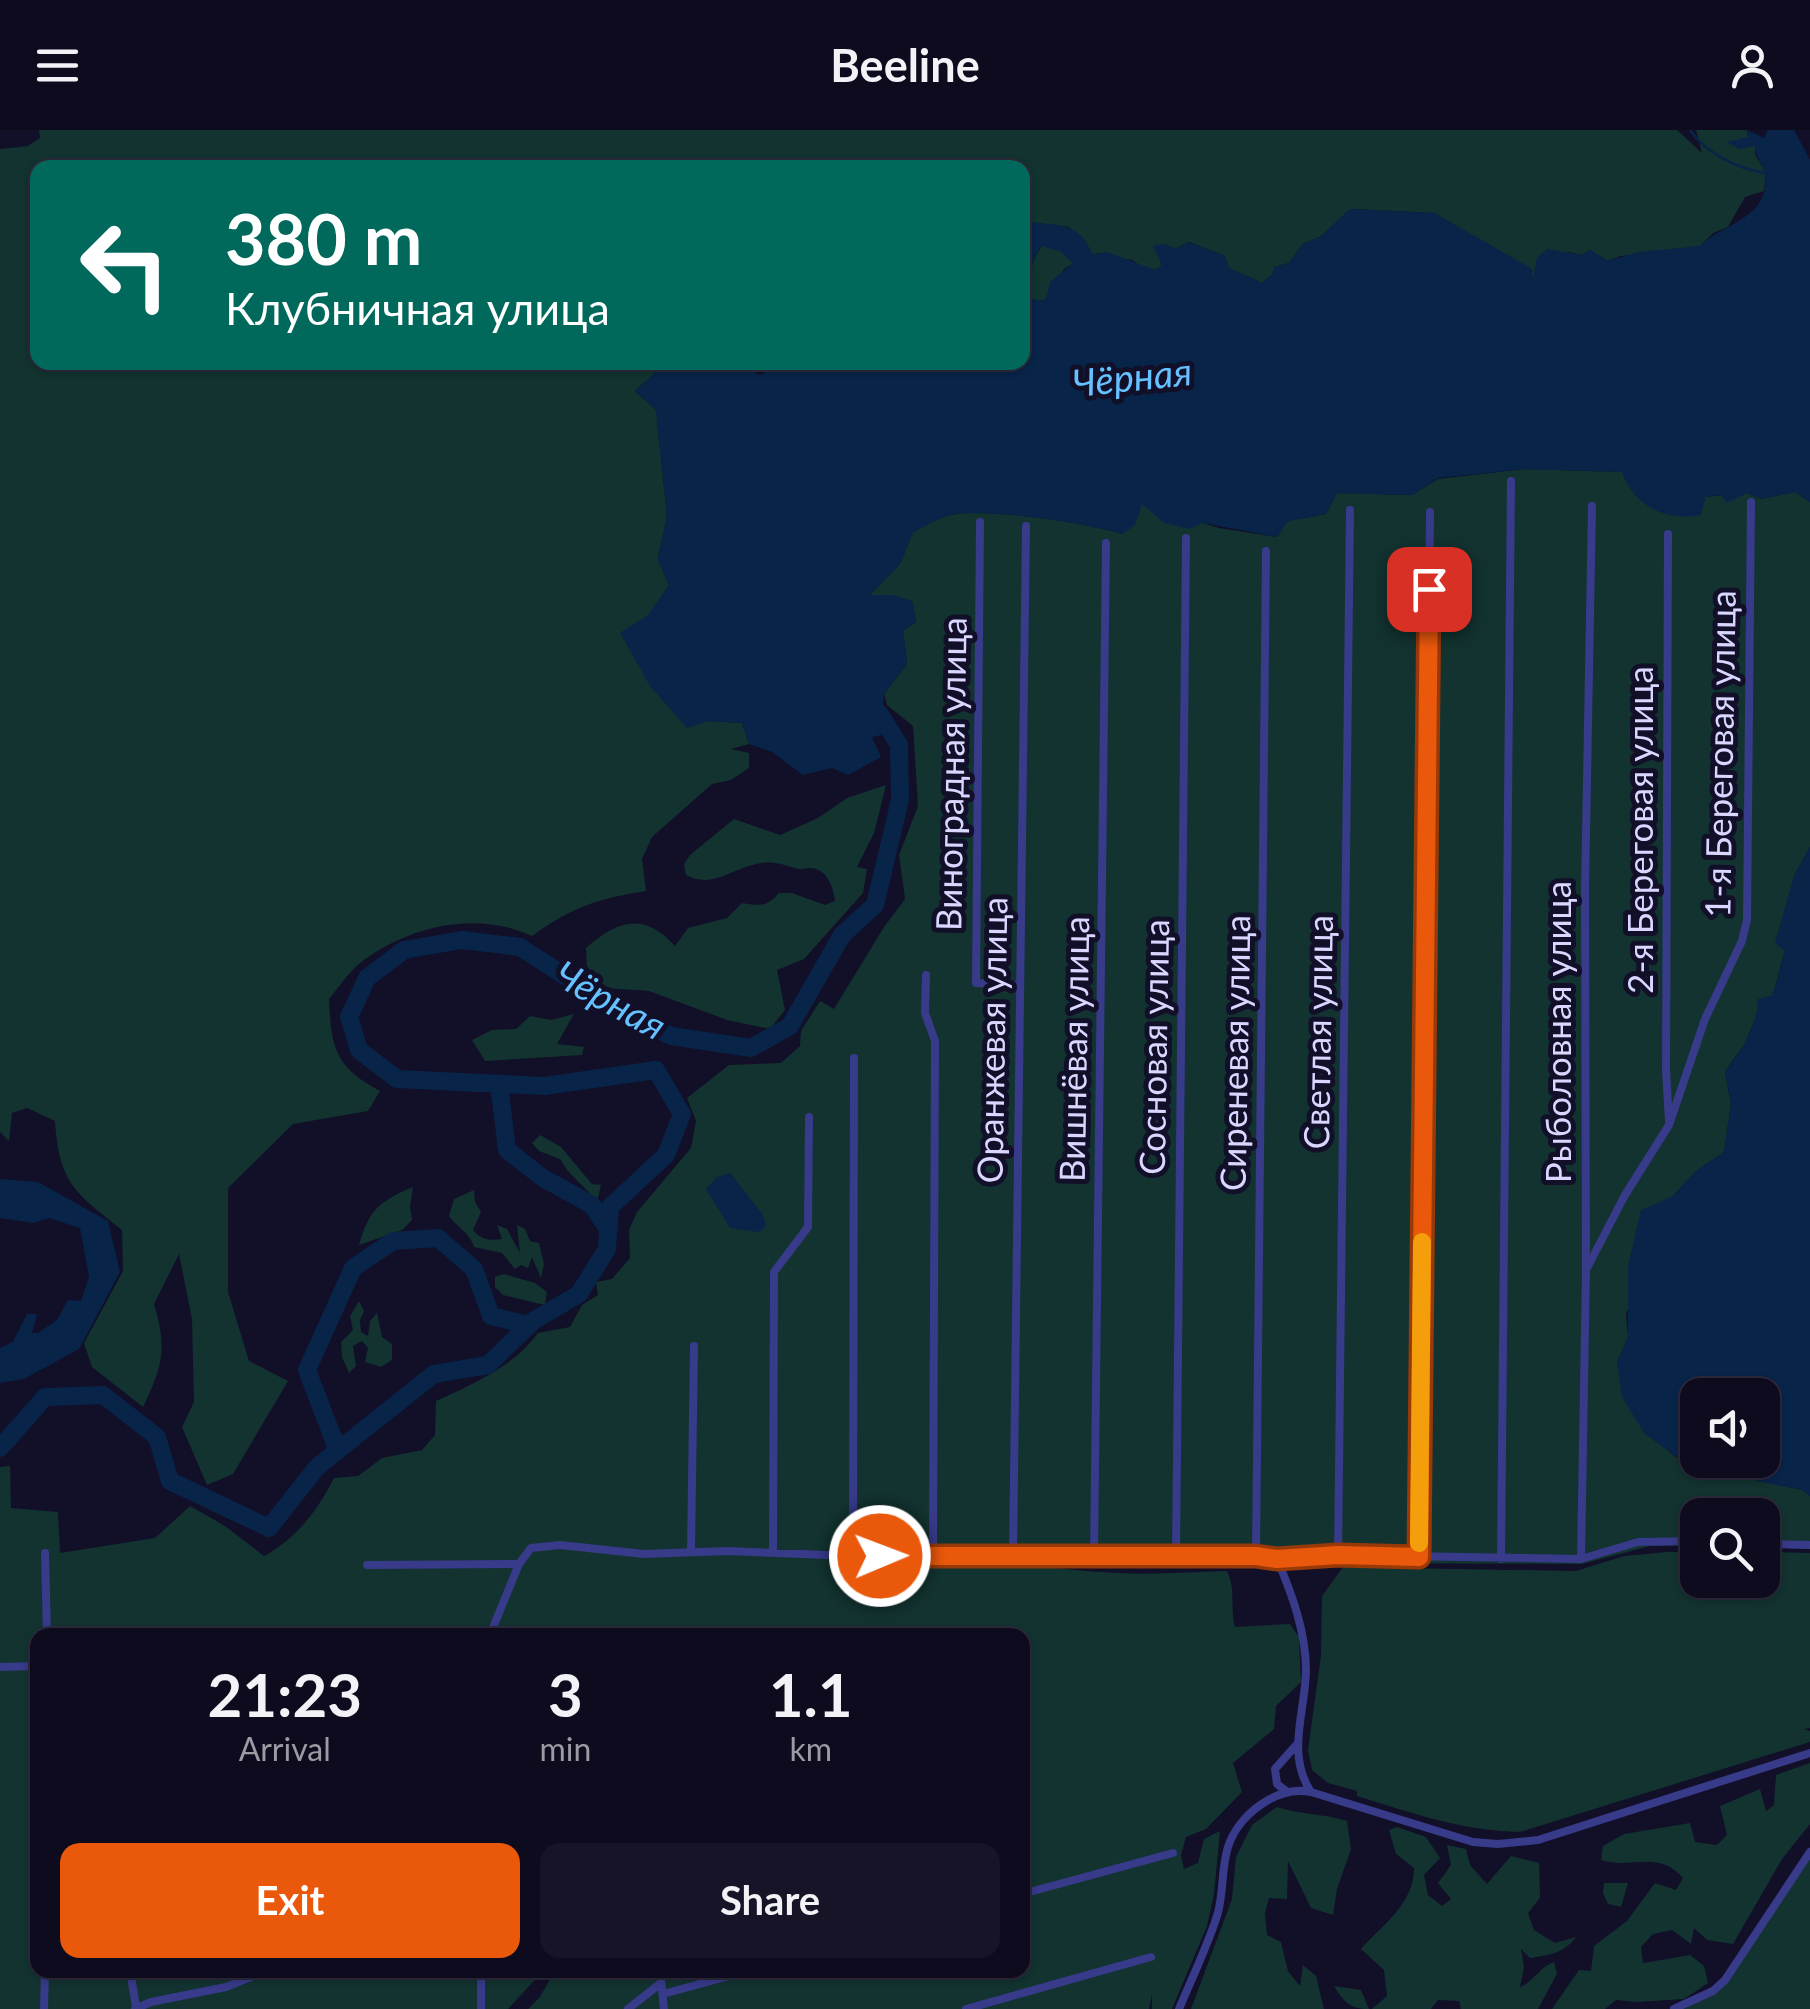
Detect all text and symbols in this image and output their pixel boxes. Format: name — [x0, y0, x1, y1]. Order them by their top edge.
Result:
icon: menu — [30, 38, 85, 93]
text: Beeline — [830, 38, 980, 92]
icon: person — [1725, 38, 1780, 93]
text: 380 m — [225, 196, 422, 280]
icon: left — [60, 200, 190, 330]
text: Клубничная улица — [225, 281, 610, 335]
water label: Чёрная — [1070, 347, 1194, 405]
pin — [1387, 547, 1472, 632]
icon: arrive — [1402, 562, 1457, 617]
street label: 1-я Береговая улица — [1695, 590, 1743, 918]
street label: Виноградная улица — [926, 617, 974, 931]
street label: 2-я Береговая улица — [1618, 666, 1660, 994]
street label: Рыболовная улица — [1536, 881, 1578, 1183]
street label: Оранжевая улица — [968, 896, 1014, 1184]
street label: Светлая улица — [1294, 914, 1340, 1150]
street label: Сиреневая улица — [1211, 915, 1257, 1191]
street label: Вишнёвая улица — [1050, 916, 1096, 1182]
street label: Сосновая улица — [1130, 919, 1176, 1175]
water label: Чёрная — [548, 950, 674, 1048]
map controls — [1680, 1378, 1780, 1598]
button: sound — [1680, 1378, 1780, 1478]
button: search — [1680, 1498, 1780, 1598]
position arrow — [828, 1504, 932, 1608]
text: 21:23 — [207, 1658, 362, 1730]
text: 3 — [548, 1658, 583, 1730]
text: 1.1 — [769, 1658, 853, 1730]
text: Arrival — [239, 1729, 331, 1768]
text: min — [539, 1729, 591, 1768]
text: km — [789, 1729, 832, 1768]
button: Exit — [60, 1843, 520, 1958]
button: Share — [540, 1843, 1000, 1958]

